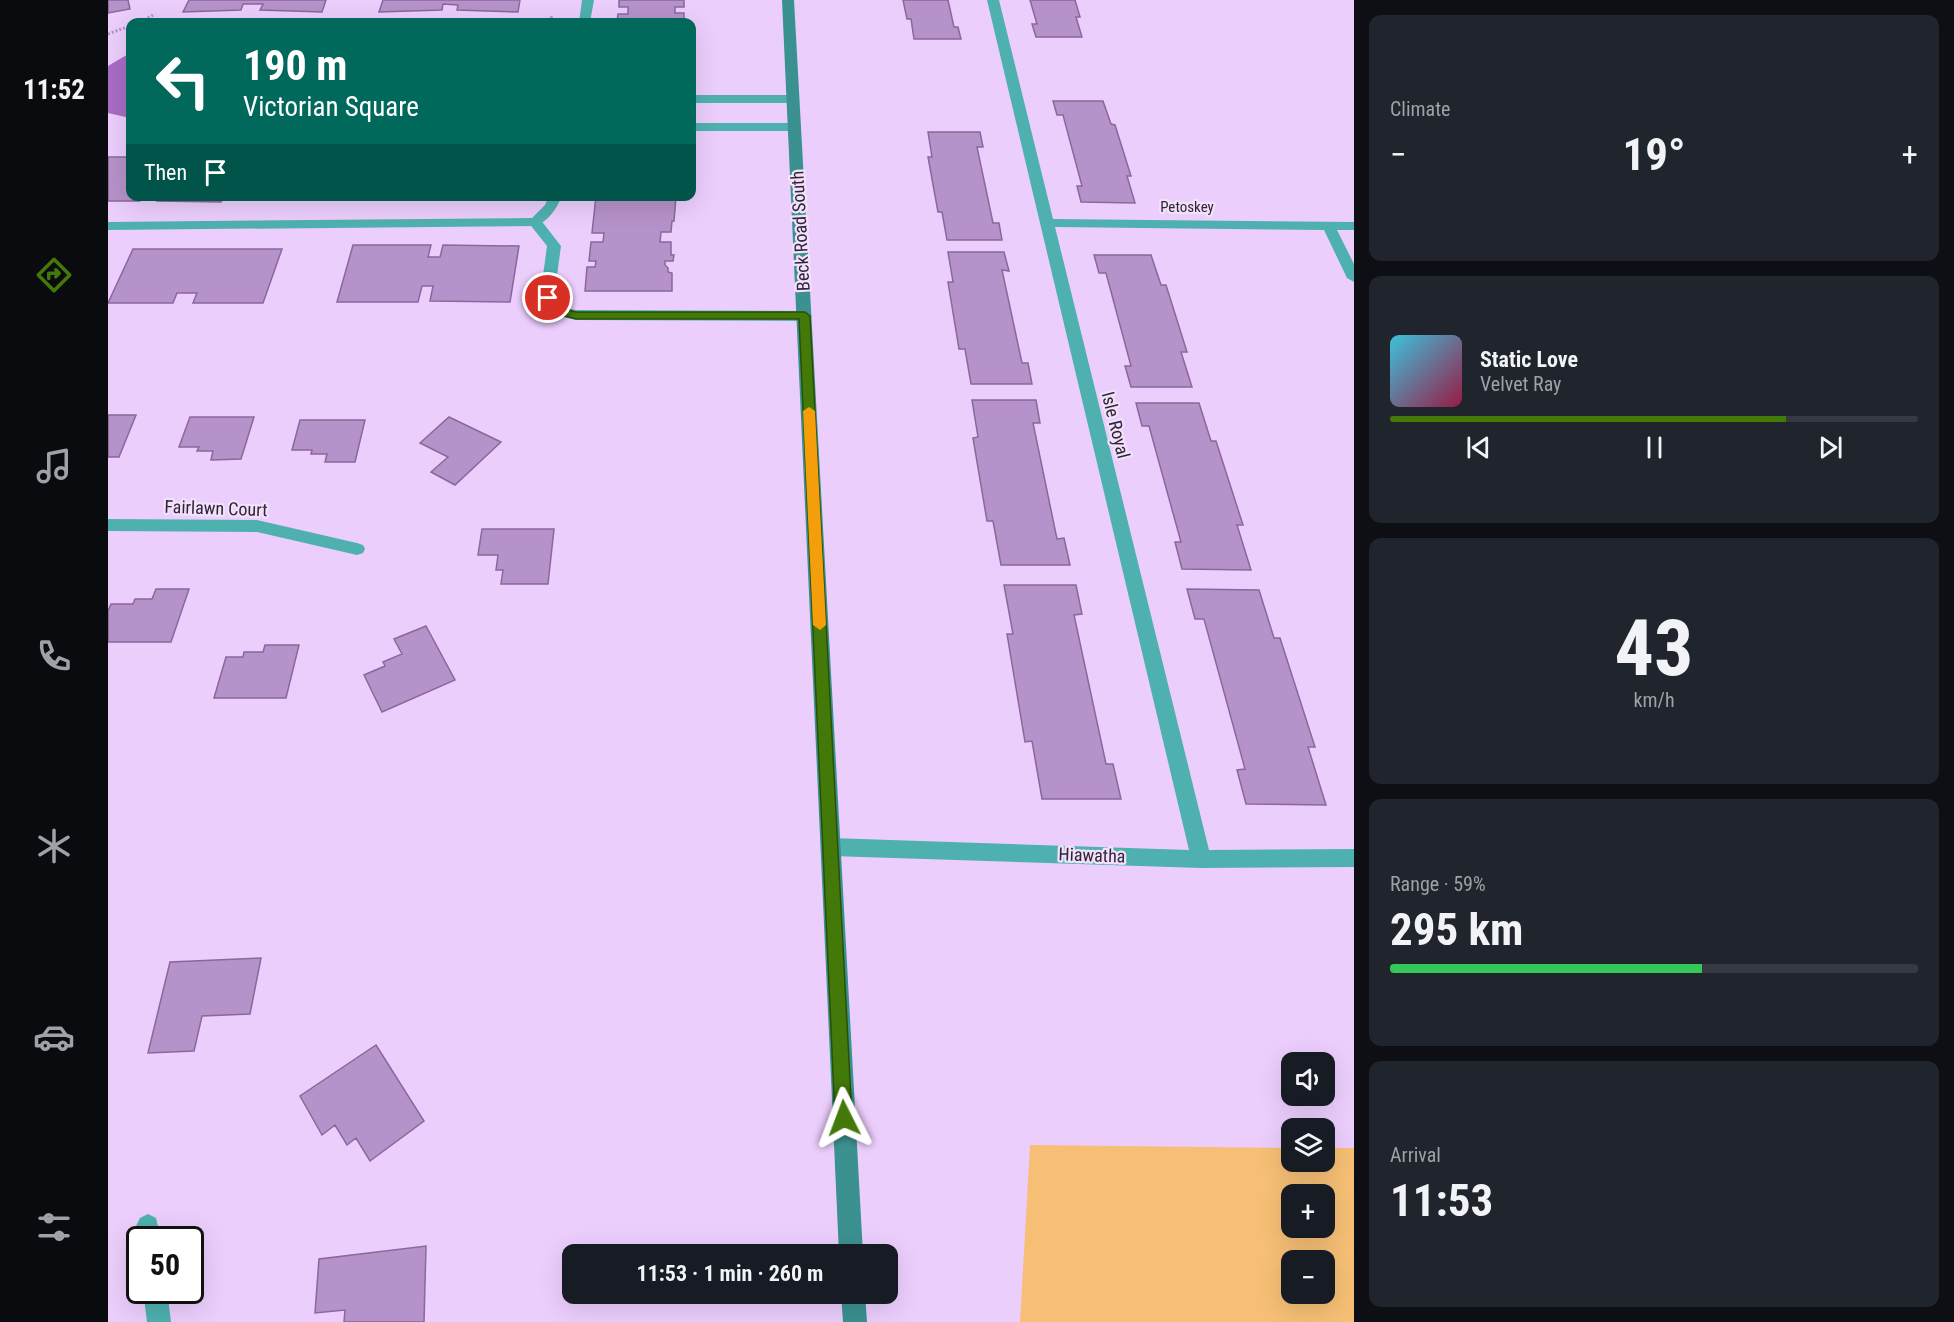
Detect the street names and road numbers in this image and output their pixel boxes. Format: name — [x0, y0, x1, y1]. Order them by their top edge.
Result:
street label: Beck Road South — [786, 170, 814, 292]
street label: Petoskey — [1160, 198, 1214, 216]
street label: Isle Royal — [1098, 389, 1134, 461]
street label: Fairlawn Court — [164, 496, 268, 520]
street label: Hiawatha — [1058, 843, 1126, 867]

